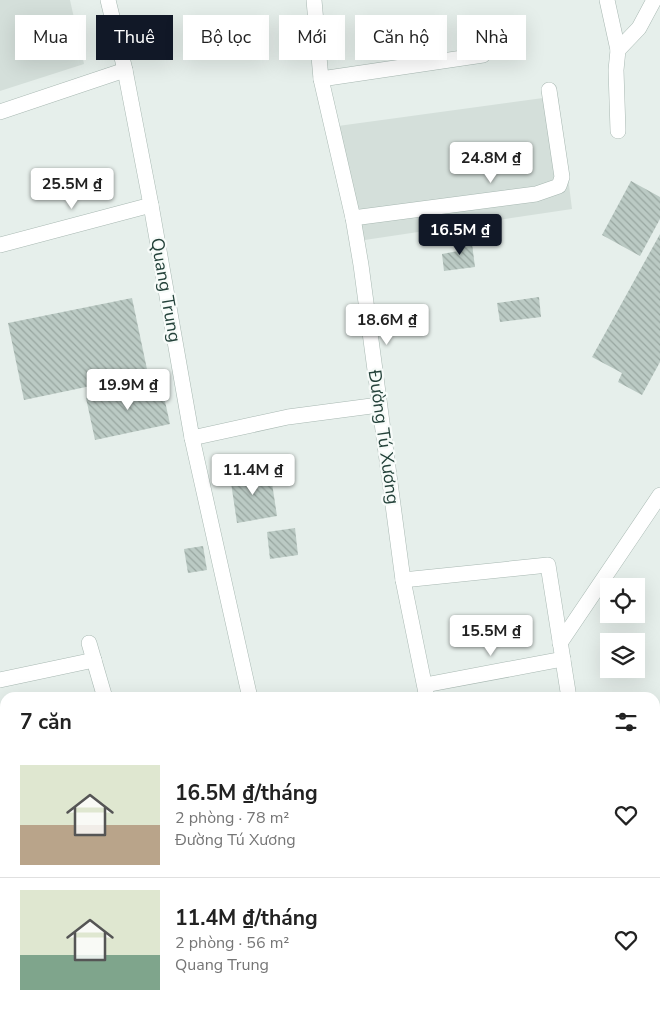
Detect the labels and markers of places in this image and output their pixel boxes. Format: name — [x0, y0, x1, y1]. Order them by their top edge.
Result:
pin: 24.8M ₫ — [445, 142, 537, 184]
pin: 25.5M ₫ — [26, 168, 118, 210]
pin: 16.5M ₫ — [414, 214, 506, 256]
pin: 18.6M ₫ — [341, 304, 433, 346]
pin: 19.9M ₫ — [82, 368, 174, 411]
pin: 11.4M ₫ — [207, 454, 299, 496]
pin: 15.5M ₫ — [445, 614, 537, 657]

